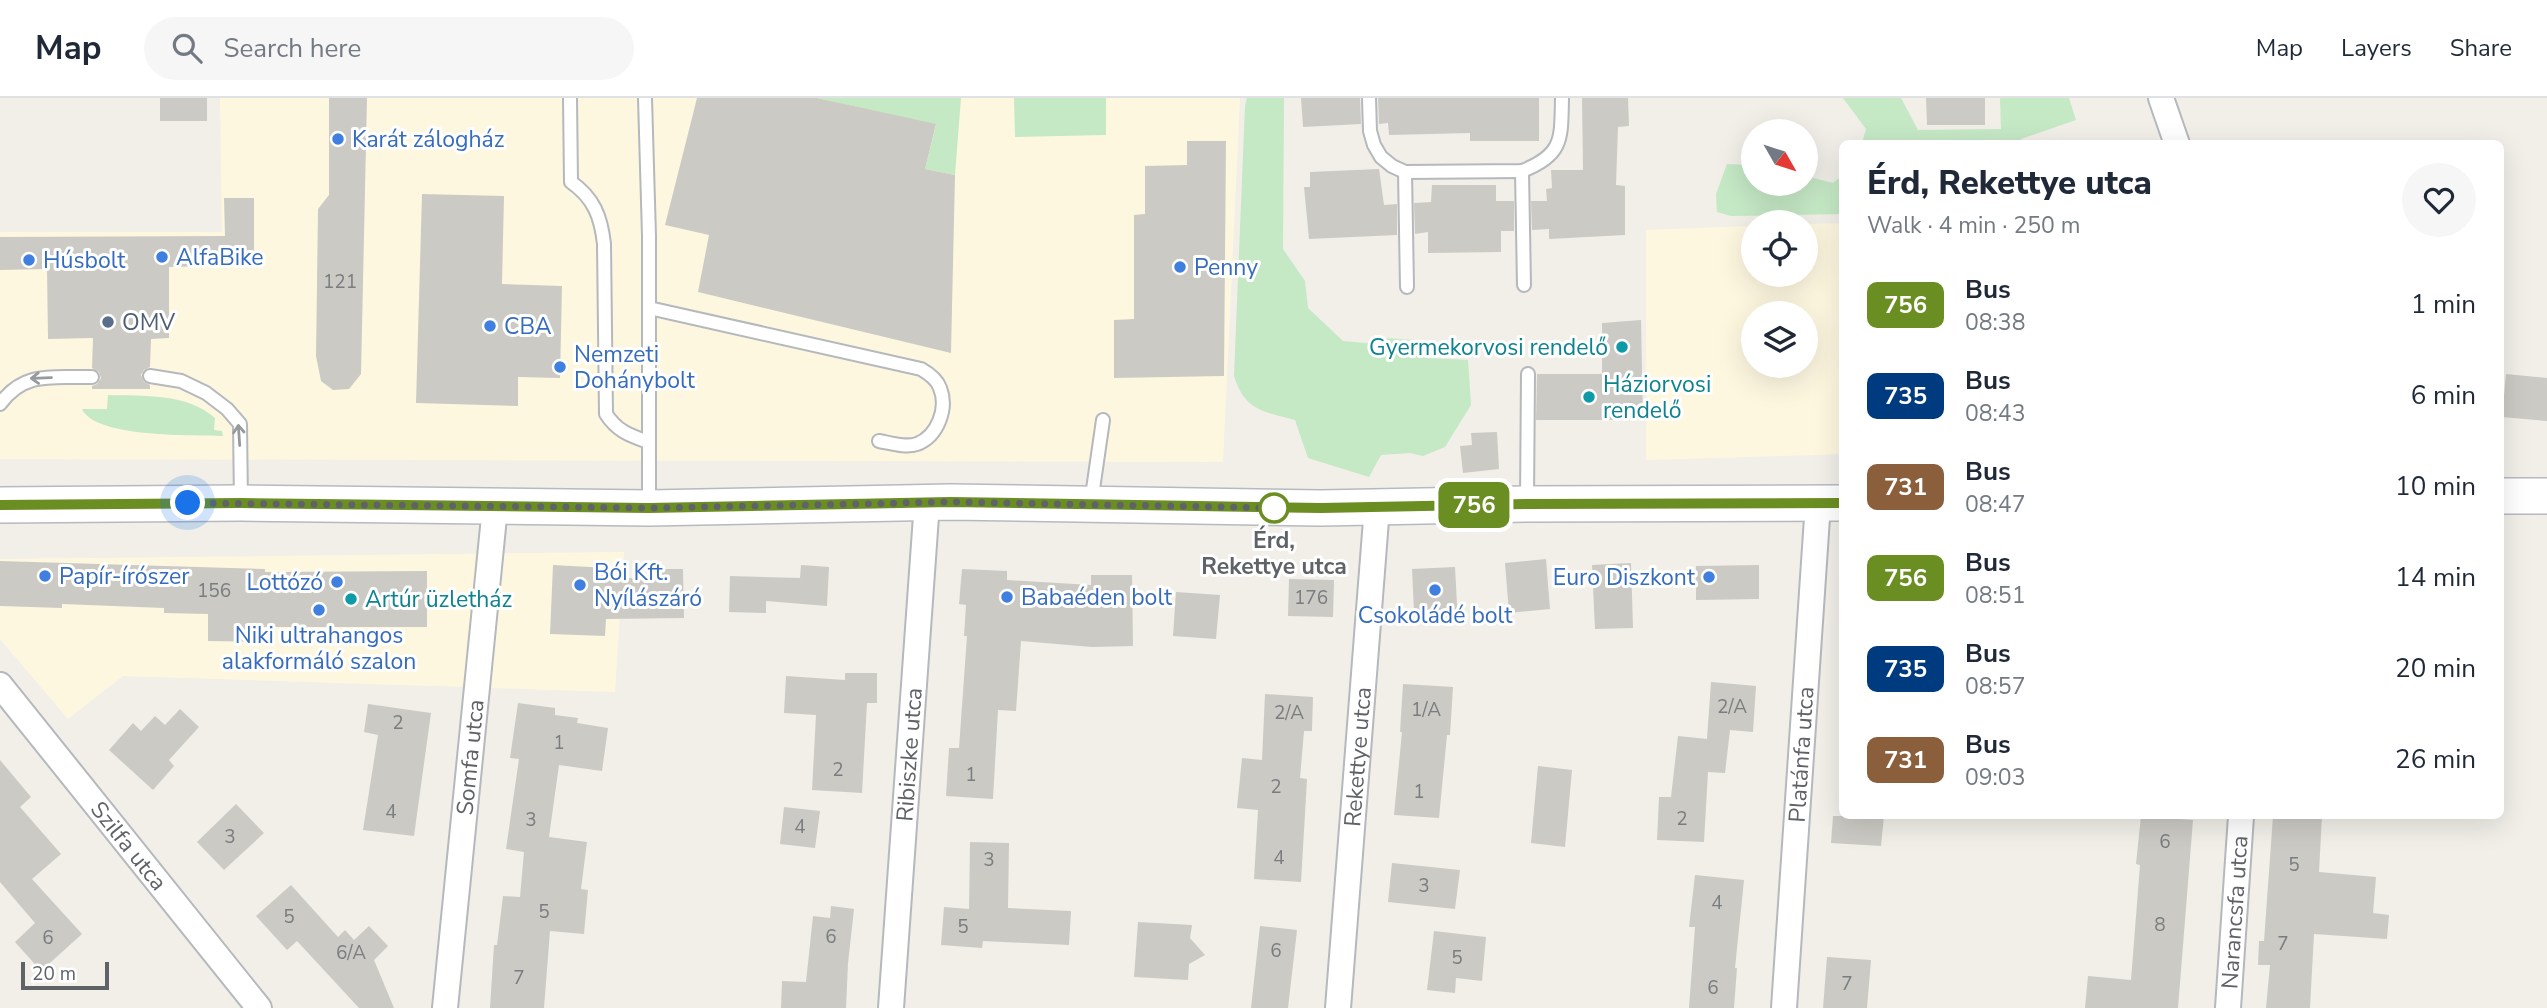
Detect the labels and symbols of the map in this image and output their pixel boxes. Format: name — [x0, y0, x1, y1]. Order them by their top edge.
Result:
north arrow — [1741, 119, 1818, 196]
place label: Karát zálogház — [352, 124, 504, 155]
marker: Karát zálogház — [330, 131, 346, 147]
place label: AlfaBike — [176, 242, 263, 273]
place label: Húsbolt — [43, 245, 126, 276]
marker: AlfaBike — [154, 249, 170, 265]
marker: Húsbolt — [21, 252, 37, 268]
place label: Penny — [1194, 252, 1258, 283]
marker: Penny — [1172, 259, 1188, 275]
house number: 121 — [323, 269, 357, 295]
place label: OMV — [122, 307, 175, 338]
place label: CBA — [504, 311, 552, 342]
marker: OMV — [100, 314, 116, 330]
marker: CBA — [482, 318, 498, 334]
place label: Gyermekorvosi rendelő — [1369, 332, 1608, 363]
place label: Nemzeti Dohánybolt — [574, 339, 696, 396]
marker: Gyermekorvosi rendelő — [1614, 339, 1630, 355]
marker: Nemzeti Dohánybolt — [552, 359, 568, 375]
place label: Háziorvosi rendelő — [1603, 369, 1711, 426]
one-way arrow — [30, 372, 53, 385]
marker: Háziorvosi rendelő — [1581, 389, 1597, 405]
one-way arrow — [233, 424, 246, 447]
line badge: 756 — [1434, 482, 1514, 528]
your location — [170, 485, 205, 520]
marker: Érd, Rekettye utca — [1259, 493, 1289, 523]
place label: Érd, Rekettye utca — [1201, 525, 1347, 582]
place label: Bói Kft. Nyílászáró — [594, 557, 702, 614]
place label: Papír-írószer — [59, 561, 190, 592]
place label: Euro Diszkont — [1553, 562, 1696, 593]
place label: Lottózó — [246, 567, 323, 598]
marker: Papír-írószer — [37, 568, 53, 584]
marker: Euro Diszkont — [1701, 569, 1717, 585]
marker: Lottózó — [329, 574, 345, 590]
marker: Bói Kft. Nyílászáró — [572, 577, 588, 593]
house number: 156 — [197, 578, 231, 604]
place label: Babaéden bolt — [1021, 582, 1173, 613]
marker: Csokoládé bolt — [1427, 582, 1443, 598]
place label: Artúr üzletház — [365, 584, 512, 615]
house number: 176 — [1294, 585, 1328, 611]
marker: Babaéden bolt — [999, 589, 1015, 605]
marker: Artúr üzletház — [343, 591, 359, 607]
place label: Csokoládé bolt — [1358, 600, 1513, 631]
marker: Niki ultrahangos alakformáló szalon — [311, 602, 327, 618]
place label: Niki ultrahangos alakformáló szalon — [222, 620, 416, 677]
street label: Rekettye utca — [1337, 686, 1378, 828]
street label: Platánfa utca — [1781, 686, 1821, 824]
street label: Ribiszke utca — [889, 687, 929, 823]
house number: 2/A — [1717, 694, 1747, 720]
house number: 1/A — [1411, 697, 1441, 723]
street label: Somfa utca — [449, 698, 491, 816]
house number: 2/A — [1274, 700, 1304, 726]
house number: 2 — [392, 710, 404, 736]
house number: 1 — [553, 730, 565, 756]
house number: 2 — [832, 757, 844, 783]
house number: 1 — [965, 762, 977, 788]
house number: 2 — [1270, 774, 1282, 800]
house number: 1 — [1413, 779, 1425, 805]
street label: Szilfa utca — [84, 795, 174, 897]
house number: 4 — [385, 799, 397, 825]
house number: 2 — [1676, 806, 1688, 832]
house number: 3 — [525, 807, 537, 833]
house number: 4 — [794, 814, 806, 840]
house number: 3 — [224, 824, 236, 850]
house number: 6 — [2159, 829, 2171, 855]
street label: Narancsfa utca — [2214, 835, 2255, 990]
house number: 4 — [1273, 845, 1285, 871]
house number: 3 — [983, 847, 995, 873]
house number: 5 — [2288, 852, 2300, 878]
house number: 3 — [1418, 873, 1430, 899]
house number: 4 — [1711, 890, 1723, 916]
house number: 5 — [538, 899, 550, 925]
house number: 5 — [283, 904, 295, 930]
house number: 8 — [2154, 912, 2166, 938]
house number: 5 — [957, 914, 969, 940]
house number: 6 — [825, 924, 837, 950]
house number: 6 — [42, 925, 54, 951]
house number: 7 — [2277, 931, 2289, 957]
house number: 6 — [1270, 938, 1282, 964]
house number: 6/A — [336, 940, 366, 966]
house number: 5 — [1451, 945, 1463, 971]
scale bar — [21, 959, 108, 991]
house number: 7 — [513, 965, 525, 991]
house number: 7 — [1841, 971, 1853, 997]
house number: 6 — [1707, 975, 1719, 1001]

